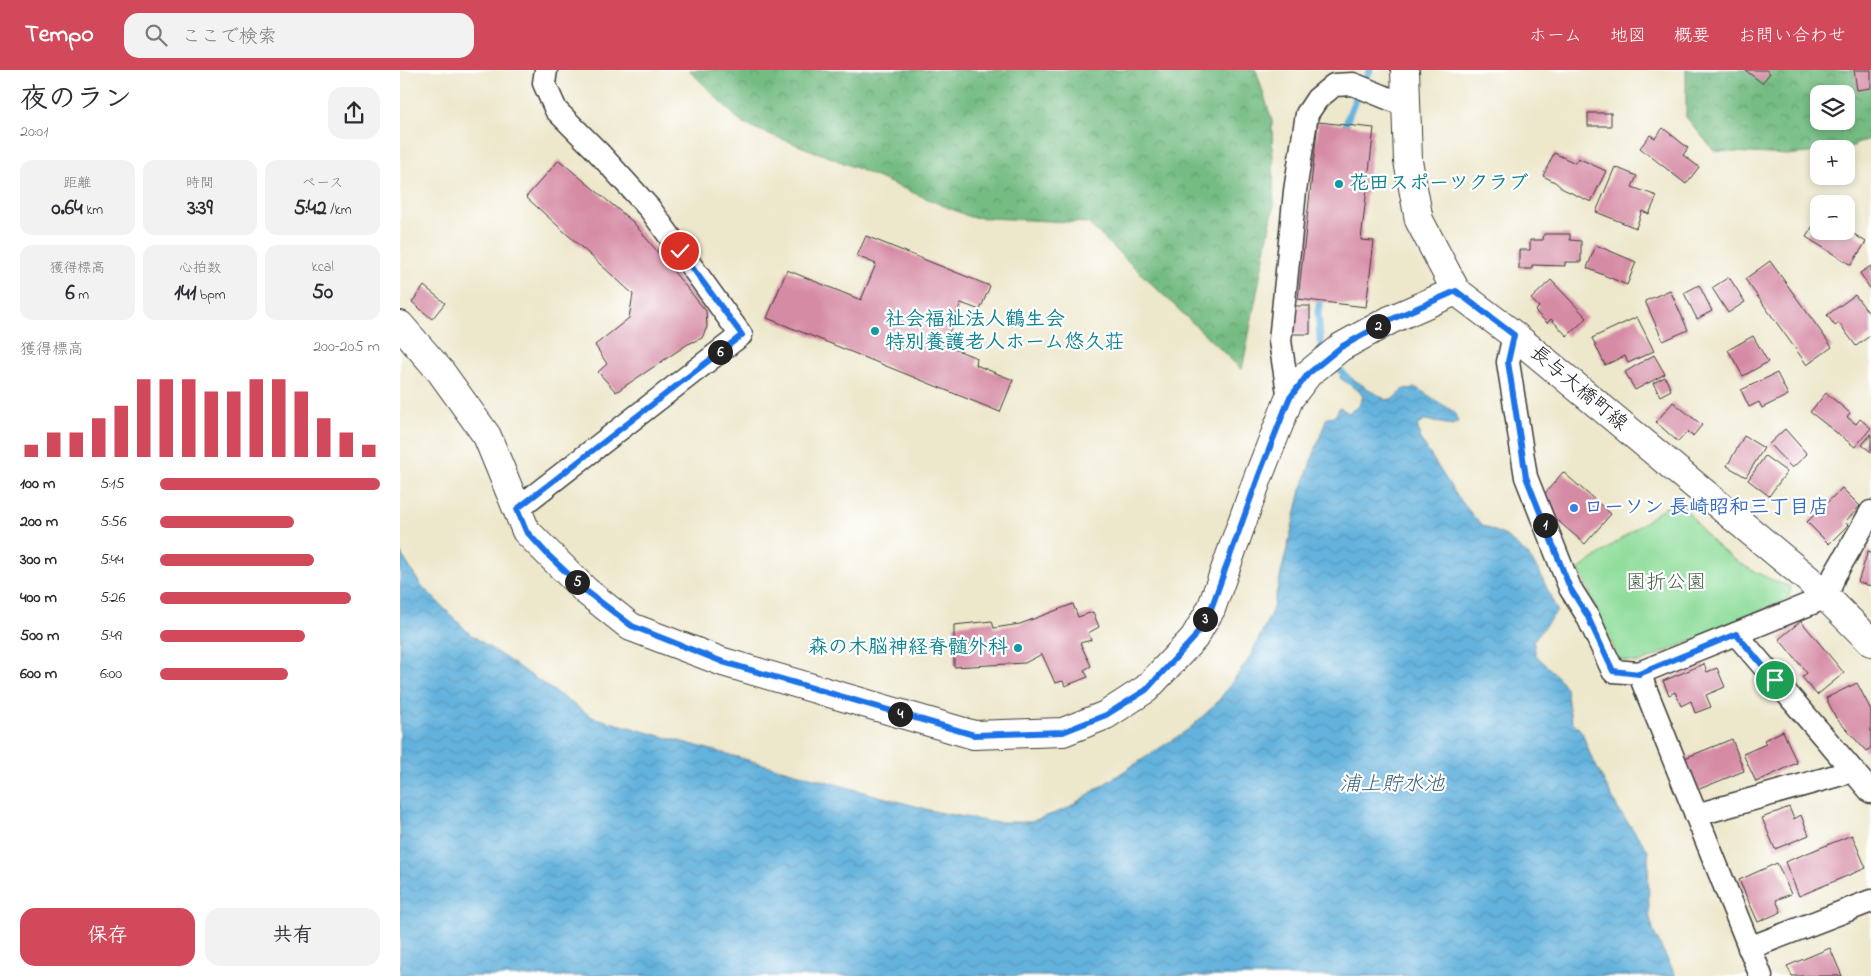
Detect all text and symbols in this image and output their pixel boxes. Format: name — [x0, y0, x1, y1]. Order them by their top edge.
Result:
search box — [124, 13, 474, 58]
text: Tempo — [25, 18, 94, 53]
icon: search — [142, 21, 170, 49]
text: ここで検索 — [182, 24, 277, 51]
text: ホーム — [1529, 24, 1582, 50]
text: 地図 — [1610, 24, 1646, 50]
text: 概要 — [1674, 24, 1710, 50]
text: お問い合わせ — [1738, 24, 1846, 50]
text: 夜のラン — [20, 80, 132, 121]
map controls — [1810, 85, 1855, 240]
button: layers — [1810, 85, 1855, 130]
button: share — [328, 87, 380, 139]
text: 20:01 — [20, 120, 48, 144]
button: + — [1810, 140, 1855, 185]
place label: 花田スポーツクラブ — [1349, 170, 1529, 199]
text: 距離 — [63, 173, 91, 194]
text: 時間 — [186, 173, 214, 194]
text: ペース — [302, 173, 343, 194]
marker: 花田スポーツクラブ — [1333, 178, 1345, 190]
text: 0.64 — [51, 194, 83, 224]
text: 3:39 — [187, 194, 213, 224]
text: 5:42 — [294, 194, 327, 224]
button: − — [1810, 195, 1855, 240]
text: km — [83, 200, 103, 221]
text: /km — [327, 200, 352, 221]
pin — [659, 230, 701, 272]
icon: check — [666, 237, 694, 265]
text: kcal — [312, 257, 334, 278]
text: 獲得標高 — [49, 258, 105, 279]
text: 心拍数 — [179, 258, 221, 279]
text: 50 — [312, 278, 333, 308]
text: 6 — [66, 279, 75, 309]
text: 141 — [174, 279, 196, 309]
text: m — [75, 285, 89, 306]
text: bpm — [196, 285, 226, 306]
place label: 社会福祉法人鶴生会 特別養護老人ホーム悠久荘 — [885, 306, 1124, 358]
pin: 2 — [1366, 314, 1390, 338]
text: 2 — [1375, 316, 1382, 337]
marker: 社会福祉法人鶴生会 特別養護老人ホーム悠久荘 — [869, 325, 881, 337]
text: 200–205 m — [313, 335, 380, 359]
text: 獲得標高 — [20, 338, 84, 362]
street label: 長与大橋町線 — [1523, 339, 1633, 439]
pin: 6 — [708, 340, 732, 364]
text: 6 — [717, 342, 724, 363]
text: 100 m — [20, 472, 55, 496]
text: 5:15 — [100, 472, 125, 496]
place label: ローソン 長崎昭和三丁目店 — [1584, 494, 1829, 523]
marker: ローソン 長崎昭和三丁目店 — [1568, 502, 1580, 514]
text: 200 m — [20, 510, 58, 534]
text: 5:56 — [100, 510, 127, 534]
pin: 1 — [1532, 512, 1558, 538]
text: 1 — [1543, 515, 1548, 536]
text: 300 m — [20, 548, 57, 572]
text: 5:44 — [100, 548, 124, 572]
park label: 園折公園 — [1626, 569, 1706, 598]
pin: 5 — [564, 570, 590, 594]
text: 5 — [573, 572, 582, 593]
text: 400 m — [20, 586, 57, 610]
text: 5:26 — [100, 586, 126, 610]
pin: 3 — [1192, 606, 1218, 632]
text: 3 — [1203, 609, 1208, 630]
text: 500 m — [20, 624, 59, 648]
text: 5:49 — [100, 624, 122, 648]
place label: 森の木脳神経脊髄外科 — [808, 634, 1008, 663]
marker: 森の木脳神経脊髄外科 — [1012, 642, 1024, 654]
pin — [1754, 659, 1796, 701]
text: 600 m — [20, 662, 57, 686]
text: 6:00 — [100, 662, 122, 686]
icon: arrive — [1761, 666, 1789, 694]
pin: 4 — [888, 702, 912, 726]
text: 4 — [898, 704, 903, 725]
water label: 浦上貯水池 — [1340, 770, 1445, 800]
button: 保存 — [20, 908, 195, 966]
button: 共有 — [205, 908, 380, 966]

